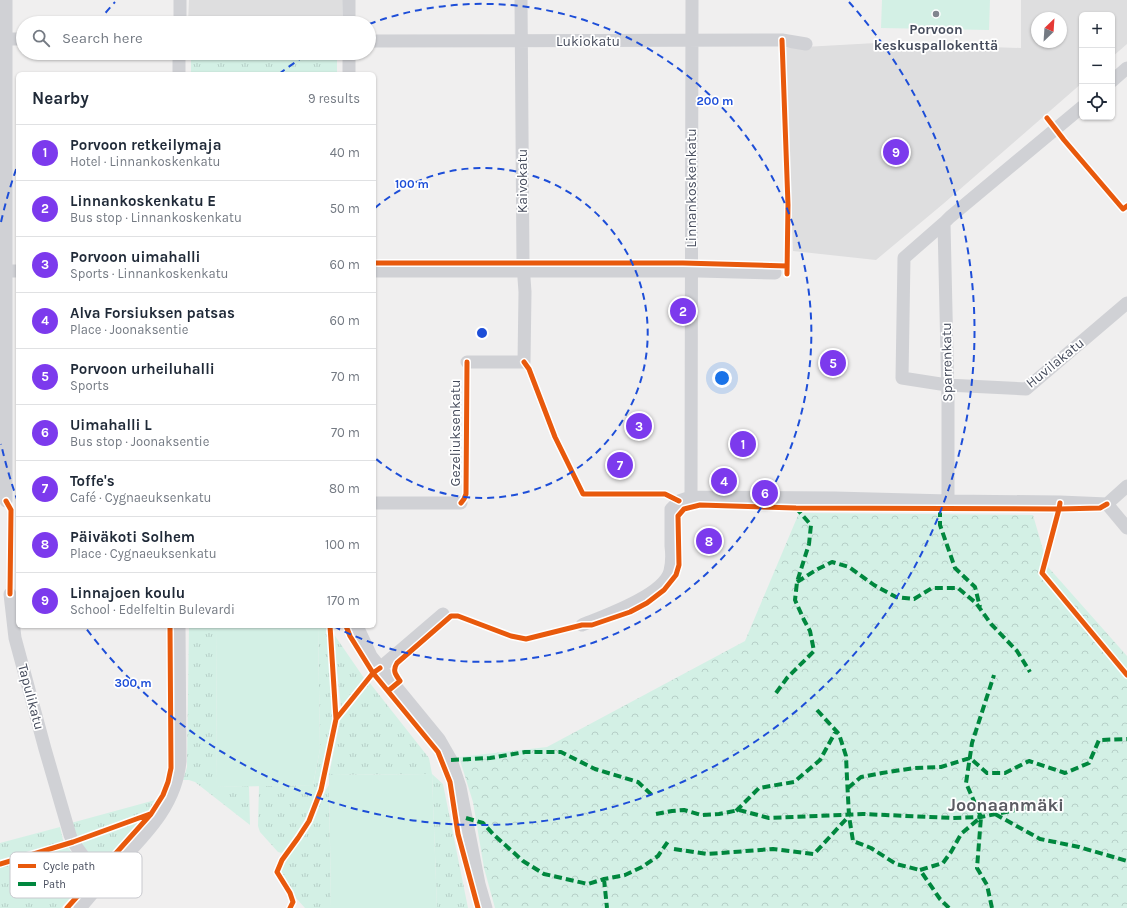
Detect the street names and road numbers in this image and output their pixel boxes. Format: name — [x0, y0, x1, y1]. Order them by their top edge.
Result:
street label: Lukiokatu — [556, 33, 620, 50]
street label: Linnankoskenkatu — [683, 128, 700, 248]
street label: Kaivokatu — [514, 149, 531, 213]
street label: Sparrenkatu — [938, 322, 956, 402]
street label: Huvilakatu — [1022, 334, 1088, 392]
street label: Gezeliuksenkatu — [447, 380, 464, 486]
street label: Tapulikatu — [14, 662, 48, 732]

